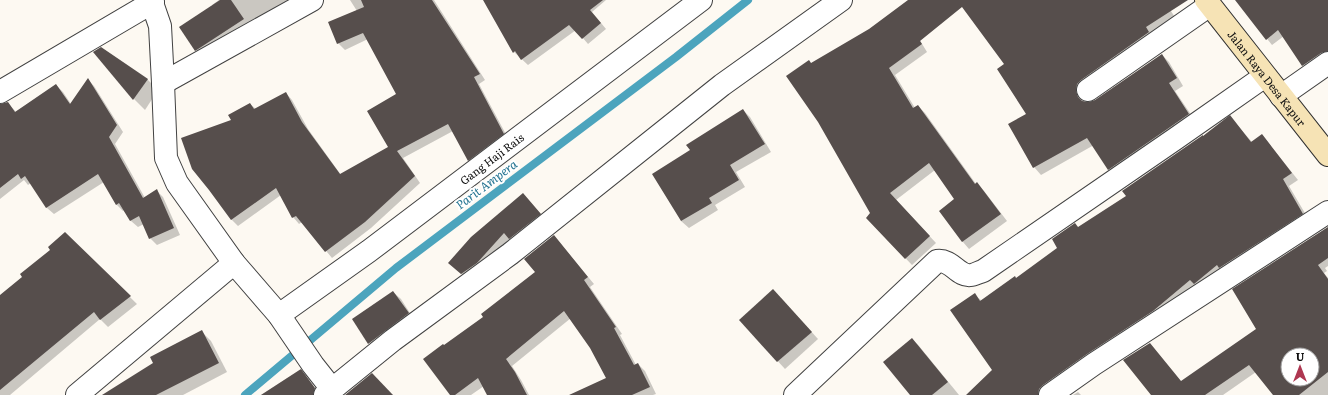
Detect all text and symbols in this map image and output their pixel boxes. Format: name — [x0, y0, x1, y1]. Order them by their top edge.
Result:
street label: Jalan Raya Desa Kapur — [1224, 26, 1311, 130]
street label: Gang Haji Rais — [456, 129, 527, 188]
water label: Parit Ampera — [451, 155, 521, 213]
north arrow — [1280, 347, 1320, 387]
text: U — [1296, 348, 1305, 364]

